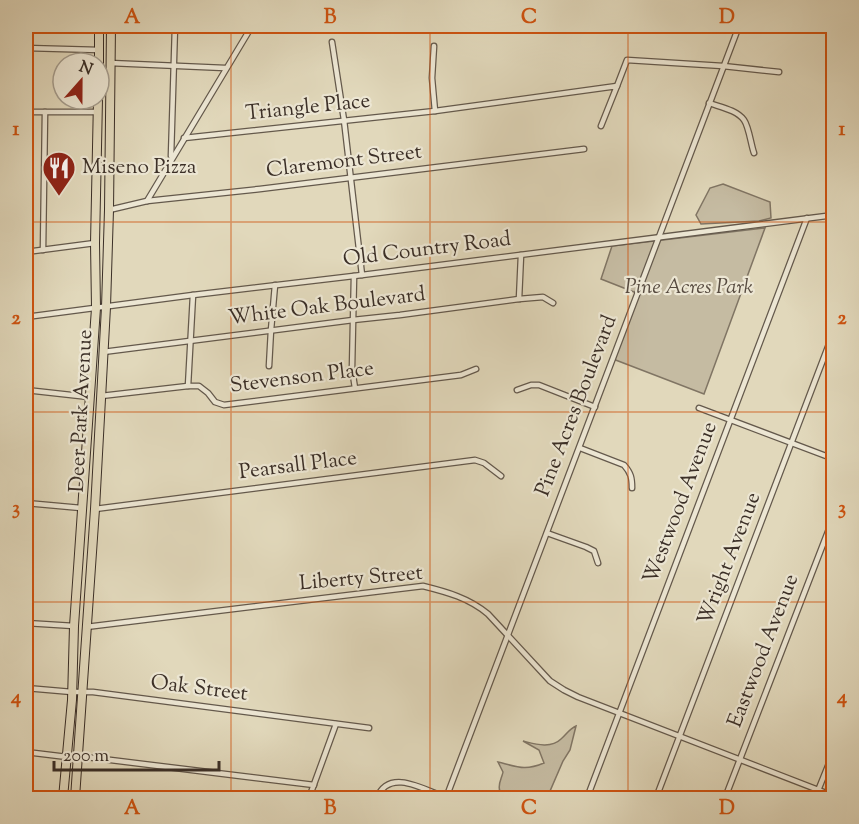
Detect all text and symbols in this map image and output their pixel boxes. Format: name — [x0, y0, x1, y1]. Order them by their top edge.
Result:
text: A — [124, 4, 141, 33]
text: B — [324, 4, 337, 33]
text: C — [521, 4, 537, 33]
text: D — [719, 4, 735, 33]
north arrow — [51, 51, 111, 111]
text: N — [75, 56, 96, 82]
street label: Triangle Place — [244, 87, 372, 129]
text: 1 — [13, 116, 20, 145]
text: 1 — [839, 116, 846, 145]
street label: Claremont Street — [264, 138, 424, 186]
restaurant icon: Miseno Pizza — [41, 150, 77, 197]
place label: Miseno Pizza — [82, 153, 197, 183]
street label: Old Country Road — [341, 225, 513, 275]
park label: Pine Acres Park — [625, 273, 754, 303]
street label: White Oak Boulevard — [227, 280, 427, 334]
text: 2 — [11, 305, 21, 334]
text: 2 — [837, 305, 847, 334]
street label: Pine Acres Boulevard — [529, 311, 625, 501]
street label: Deer Park Avenue — [63, 329, 101, 493]
street label: Stevenson Place — [228, 354, 376, 402]
street label: Westwood Avenue — [636, 418, 726, 588]
street label: Pearsall Place — [237, 444, 359, 488]
street label: Wright Avenue — [691, 488, 769, 630]
text: 3 — [12, 495, 20, 524]
text: 3 — [838, 495, 846, 524]
street label: Liberty Street — [298, 559, 424, 599]
street label: Eastwood Avenue — [721, 570, 807, 732]
street label: Oak Street — [149, 668, 249, 710]
text: 4 — [10, 684, 21, 713]
text: 4 — [836, 684, 847, 713]
scale bar — [54, 734, 219, 772]
text: 200 m — [63, 744, 109, 770]
text: A — [124, 795, 141, 824]
text: B — [324, 795, 337, 824]
text: C — [521, 795, 537, 824]
text: D — [719, 795, 735, 824]

